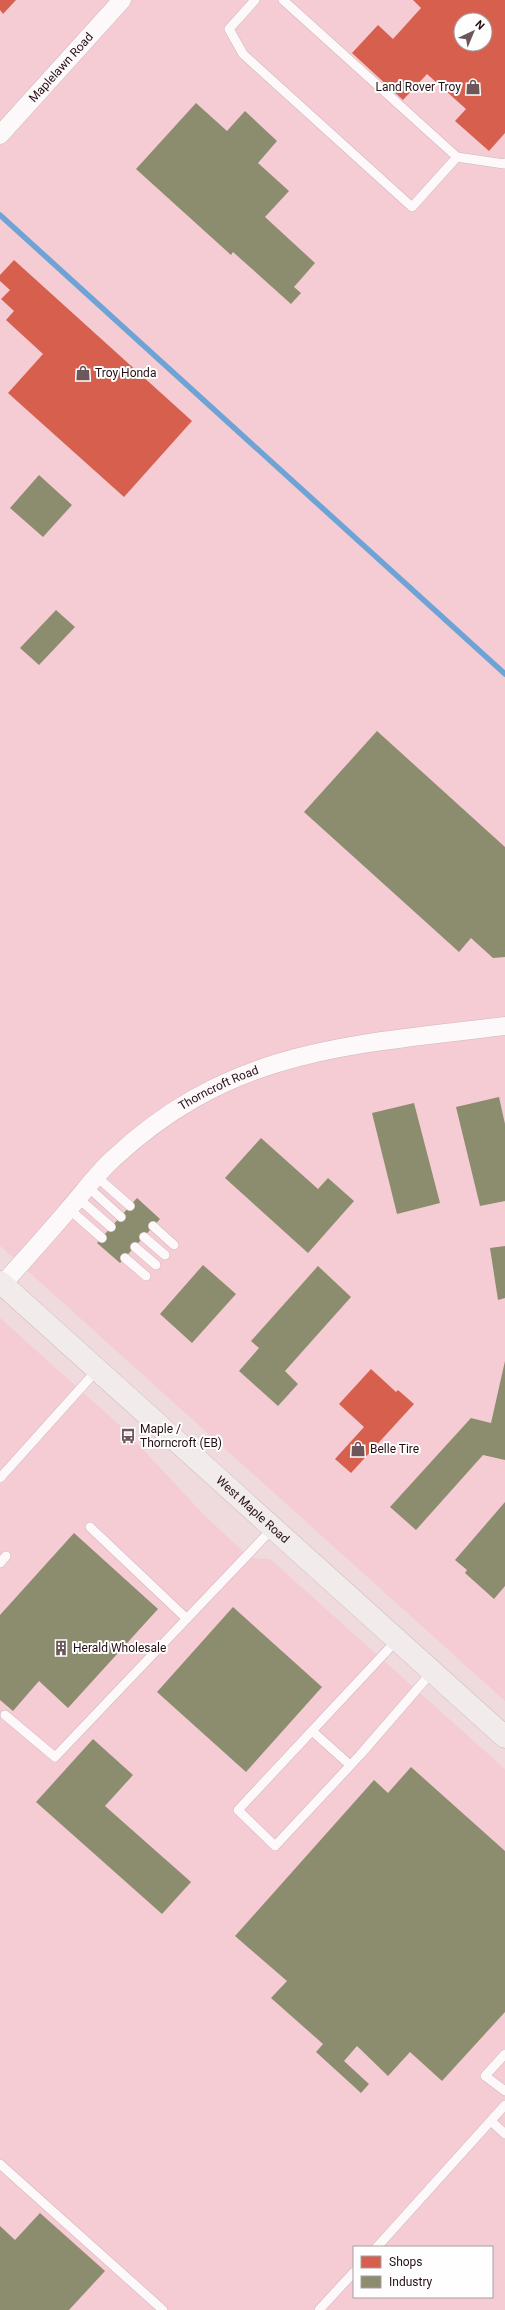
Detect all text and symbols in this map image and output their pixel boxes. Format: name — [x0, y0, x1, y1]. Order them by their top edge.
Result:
north arrow — [453, 12, 493, 52]
text: N — [472, 18, 487, 33]
street label: Maplelawn Road — [26, 30, 96, 105]
shop icon: Land Rover Troy — [464, 78, 482, 96]
place label: Land Rover Troy — [375, 80, 461, 94]
shop icon: Troy Honda — [74, 364, 92, 382]
place label: Troy Honda — [95, 366, 156, 380]
street label: Thorncroft Road — [176, 1063, 260, 1113]
place label: Maple / Thorncroft (EB) — [140, 1422, 222, 1450]
bus stop icon: Maple / Thorncroft (EB) — [119, 1427, 137, 1445]
shop icon: Belle Tire — [349, 1440, 367, 1458]
place label: Belle Tire — [370, 1442, 419, 1456]
street label: West Maple Road — [213, 1473, 292, 1546]
building icon: Herald Wholesale — [52, 1639, 70, 1657]
place label: Herald Wholesale — [73, 1641, 166, 1655]
legend — [353, 2246, 493, 2298]
text: Shops — [389, 2255, 423, 2269]
text: Industry — [389, 2275, 433, 2289]

